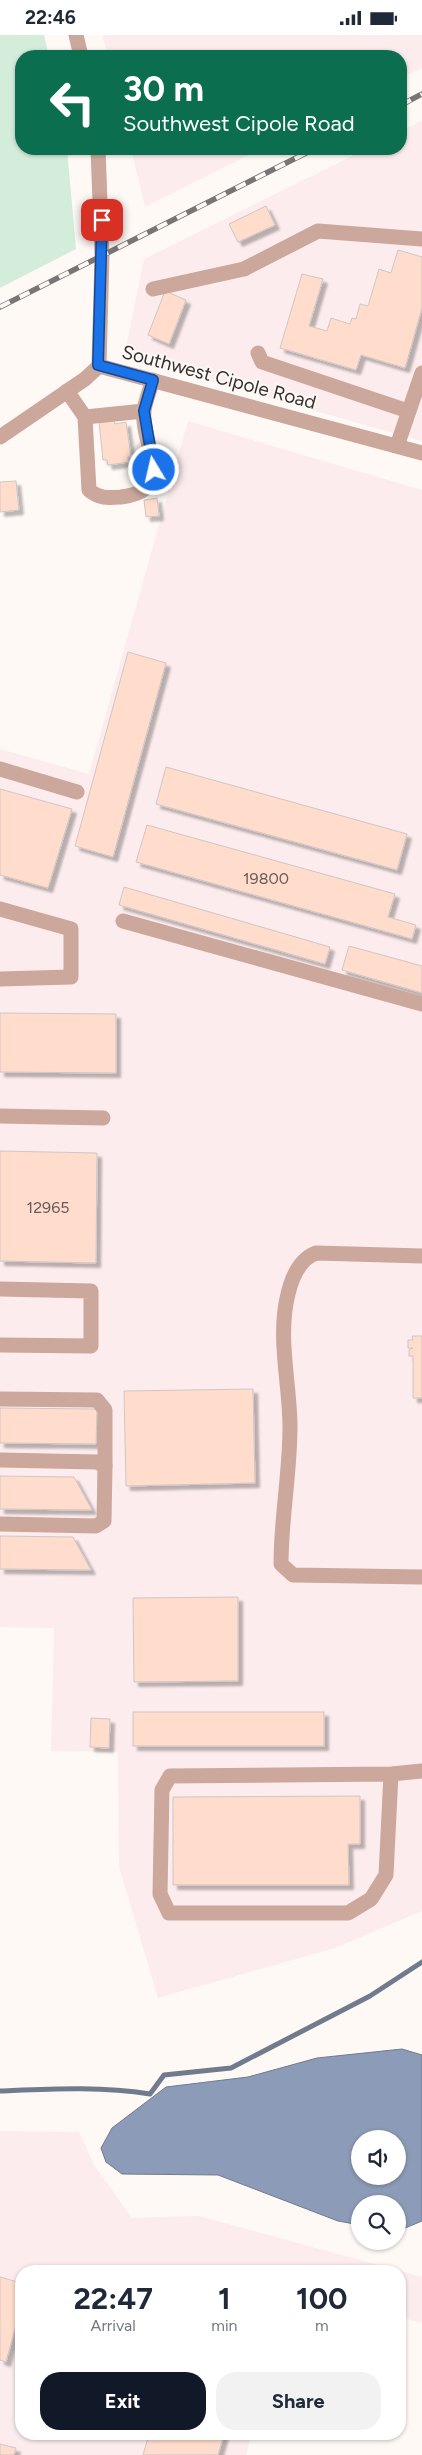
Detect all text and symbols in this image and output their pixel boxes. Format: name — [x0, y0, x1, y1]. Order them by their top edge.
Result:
text: 22:46 — [25, 6, 76, 29]
text: 30 m — [123, 68, 204, 110]
icon: left — [40, 70, 105, 135]
text: Southwest Cipole Road — [123, 110, 355, 137]
pin — [81, 199, 123, 241]
icon: arrive — [88, 206, 116, 234]
street label: Southwest Cipole Road — [119, 340, 319, 414]
position arrow — [127, 443, 179, 495]
house number: 19800 — [243, 869, 289, 888]
house number: 12965 — [27, 1198, 69, 1217]
map controls — [351, 2130, 406, 2250]
button: sound — [351, 2130, 406, 2185]
button: search — [351, 2195, 406, 2250]
text: 22:47 — [73, 2280, 153, 2317]
text: 1 — [218, 2280, 231, 2317]
text: 100 — [296, 2280, 348, 2317]
text: Arrival — [91, 2316, 136, 2335]
text: min — [211, 2316, 238, 2335]
text: m — [315, 2316, 329, 2335]
button: Exit — [40, 2372, 206, 2430]
button: Share — [216, 2372, 381, 2430]

